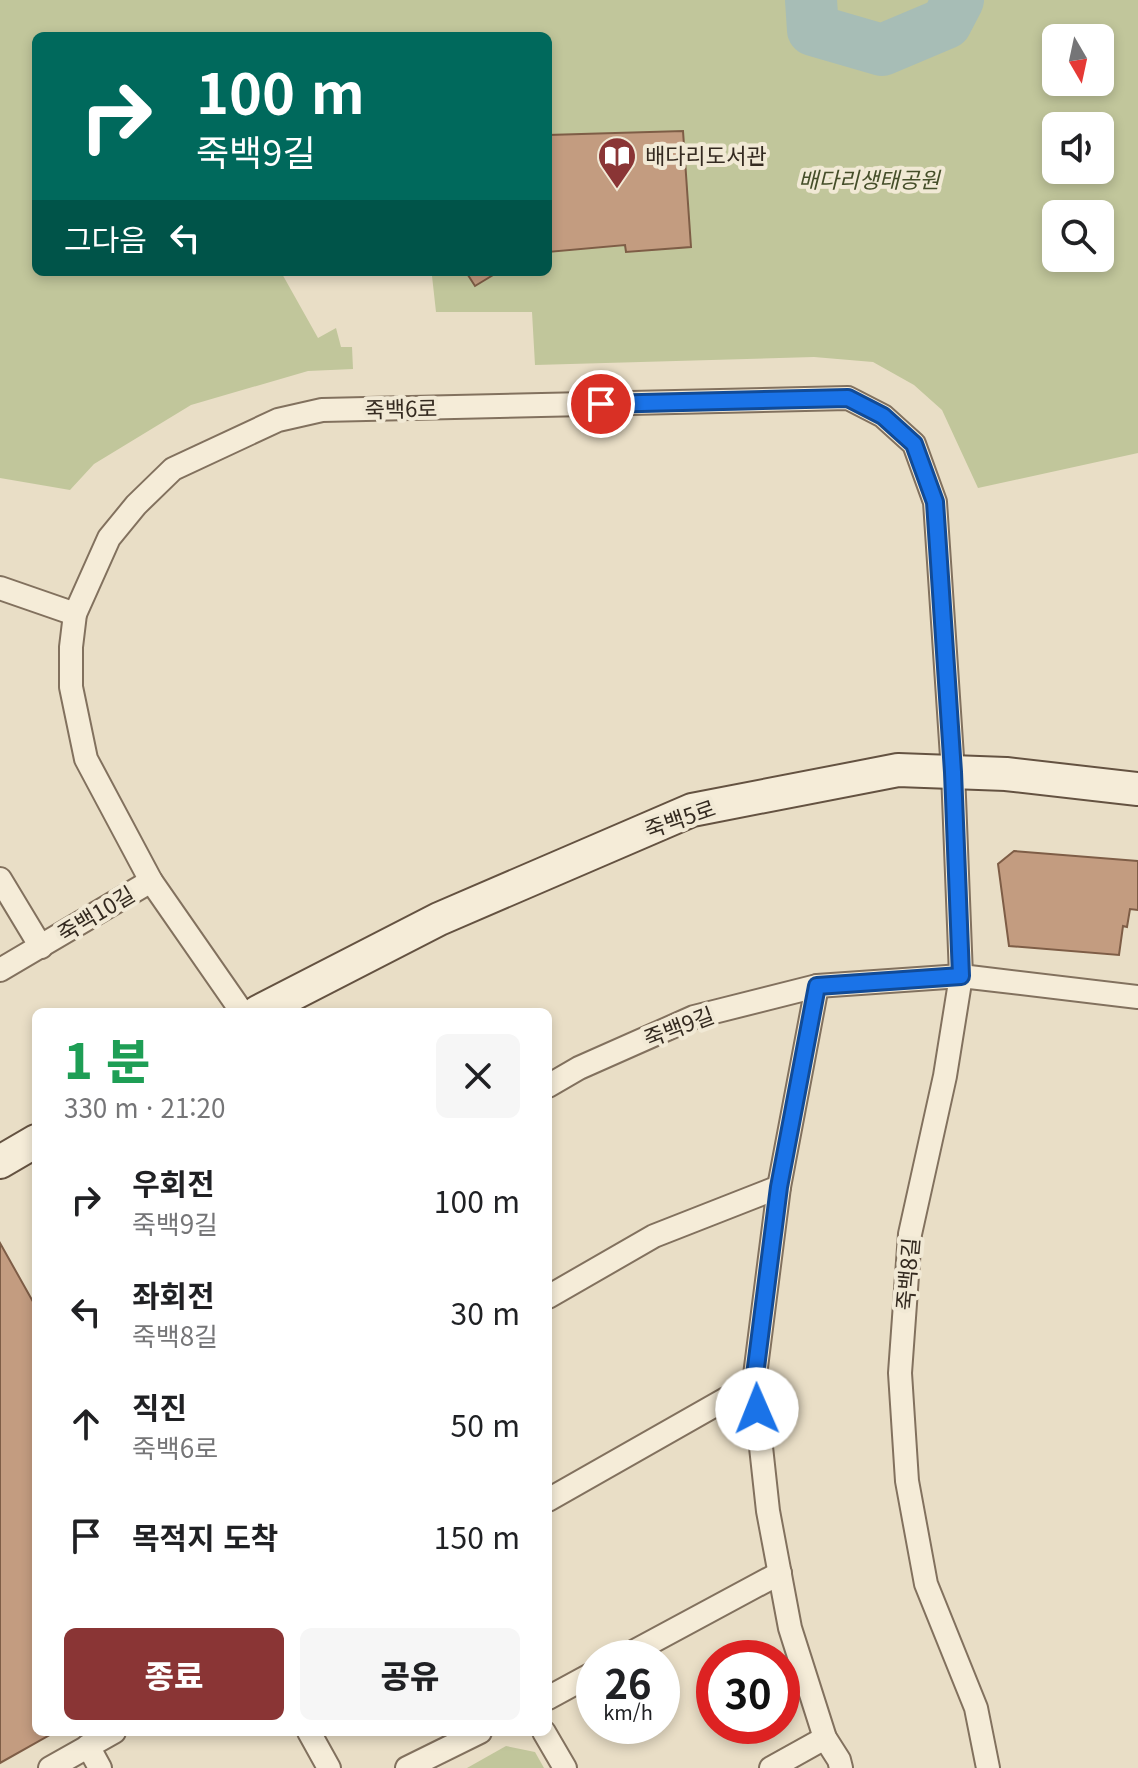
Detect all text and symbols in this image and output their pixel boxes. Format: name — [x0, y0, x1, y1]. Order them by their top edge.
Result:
north arrow — [1042, 24, 1114, 96]
map controls — [1042, 24, 1114, 272]
text: 100 m — [196, 49, 365, 130]
icon: right — [64, 64, 168, 168]
button: sound — [1042, 112, 1114, 184]
text: 죽백9길 — [196, 124, 315, 176]
library icon: 배다리도서관 — [596, 135, 638, 190]
place label: 배다리도서관 — [645, 138, 766, 170]
park label: 배다리생태공원 — [798, 162, 942, 194]
button: search — [1042, 200, 1114, 272]
text: 그다음 — [64, 216, 147, 260]
icon: left — [163, 216, 207, 260]
pin — [567, 370, 635, 438]
icon: arrive — [579, 382, 623, 426]
street label: 죽백6로 — [364, 390, 438, 424]
street label: 죽백5로 — [640, 790, 719, 844]
street label: 죽백10길 — [50, 877, 140, 948]
street label: 죽백9길 — [639, 997, 718, 1053]
text: 1 분 — [64, 1023, 150, 1093]
button: close — [436, 1034, 520, 1118]
text: 330 m · 21:20 — [64, 1088, 225, 1125]
text: 우회전 — [132, 1160, 215, 1204]
icon: right — [64, 1178, 108, 1222]
text: 100 m — [434, 1178, 520, 1222]
text: 죽백9길 — [132, 1204, 218, 1241]
street label: 죽백8길 — [887, 1236, 925, 1312]
text: 좌회전 — [132, 1272, 215, 1316]
icon: left — [64, 1290, 108, 1334]
text: 30 m — [451, 1290, 520, 1334]
text: 죽백8길 — [132, 1316, 218, 1353]
position arrow — [715, 1367, 799, 1451]
text: 직진 — [132, 1384, 187, 1428]
icon: ahead — [64, 1402, 108, 1446]
text: 50 m — [451, 1402, 520, 1446]
text: 죽백6로 — [132, 1428, 218, 1465]
icon: arrive — [64, 1514, 108, 1558]
text: 목적지 도착 — [132, 1514, 278, 1558]
text: 150 m — [434, 1514, 520, 1558]
button: 종료 — [64, 1628, 284, 1720]
button: 공유 — [300, 1628, 520, 1720]
speed limit sign: 30 — [696, 1640, 800, 1744]
text: 26 — [604, 1653, 652, 1711]
text: km/h — [603, 1697, 653, 1726]

